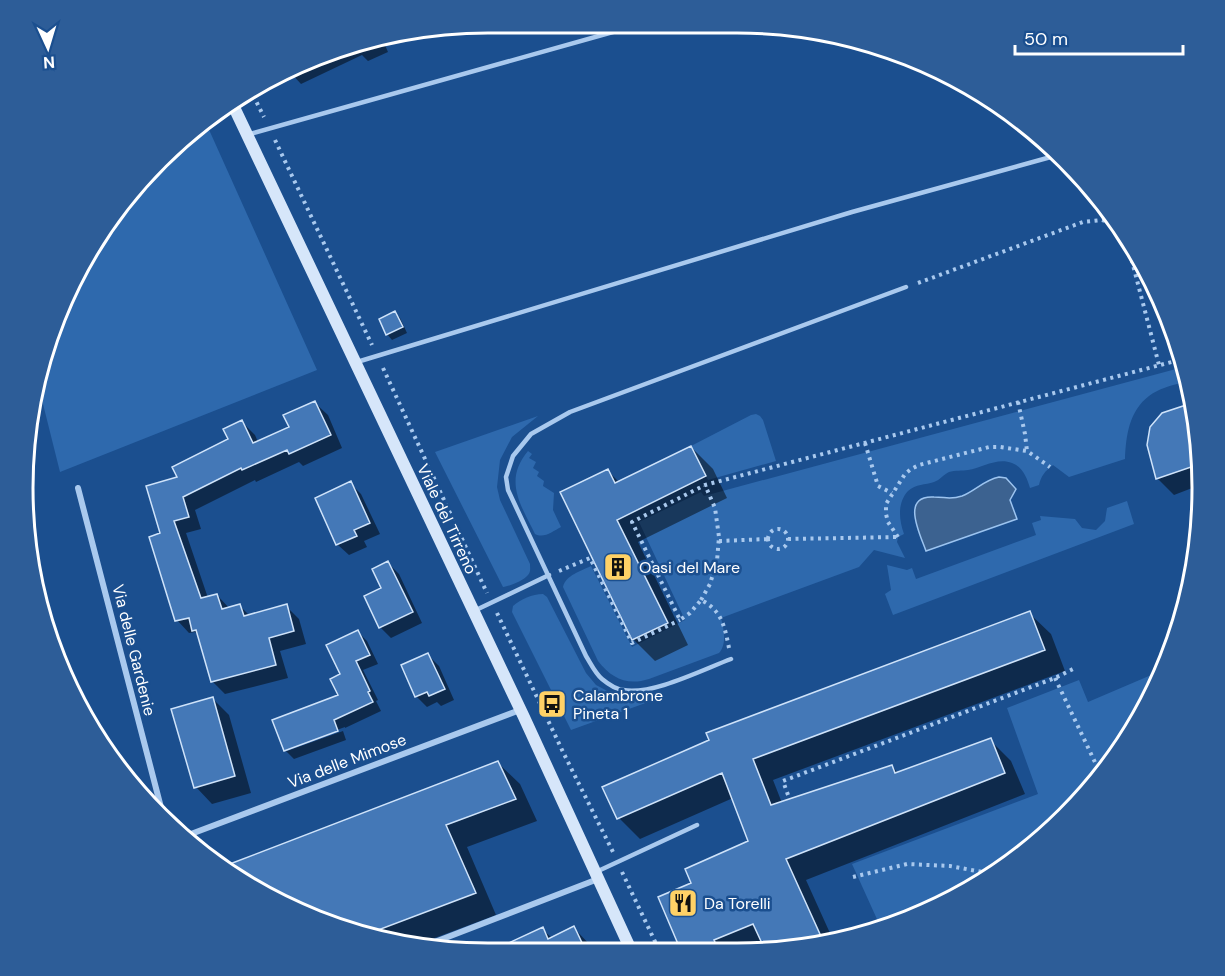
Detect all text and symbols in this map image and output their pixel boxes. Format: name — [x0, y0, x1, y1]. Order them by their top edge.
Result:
north arrow — [18, 18, 78, 78]
scale bar — [1015, 18, 1183, 56]
text: 50 m — [1024, 27, 1068, 51]
text: N — [42, 52, 56, 73]
street label: Viale del Tirreno — [412, 461, 482, 577]
building icon: Oasi del Mare — [602, 551, 634, 583]
place label: Oasi del Mare — [639, 557, 740, 578]
street label: Via delle Gardenie — [108, 582, 160, 718]
place label: Calambrone Pineta 1 — [573, 685, 663, 724]
bus stop icon: Calambrone Pineta 1 — [536, 688, 568, 720]
street label: Via delle Mimose — [285, 729, 409, 793]
restaurant icon: Da Torelli — [667, 887, 699, 919]
place label: Da Torelli — [704, 893, 771, 914]

